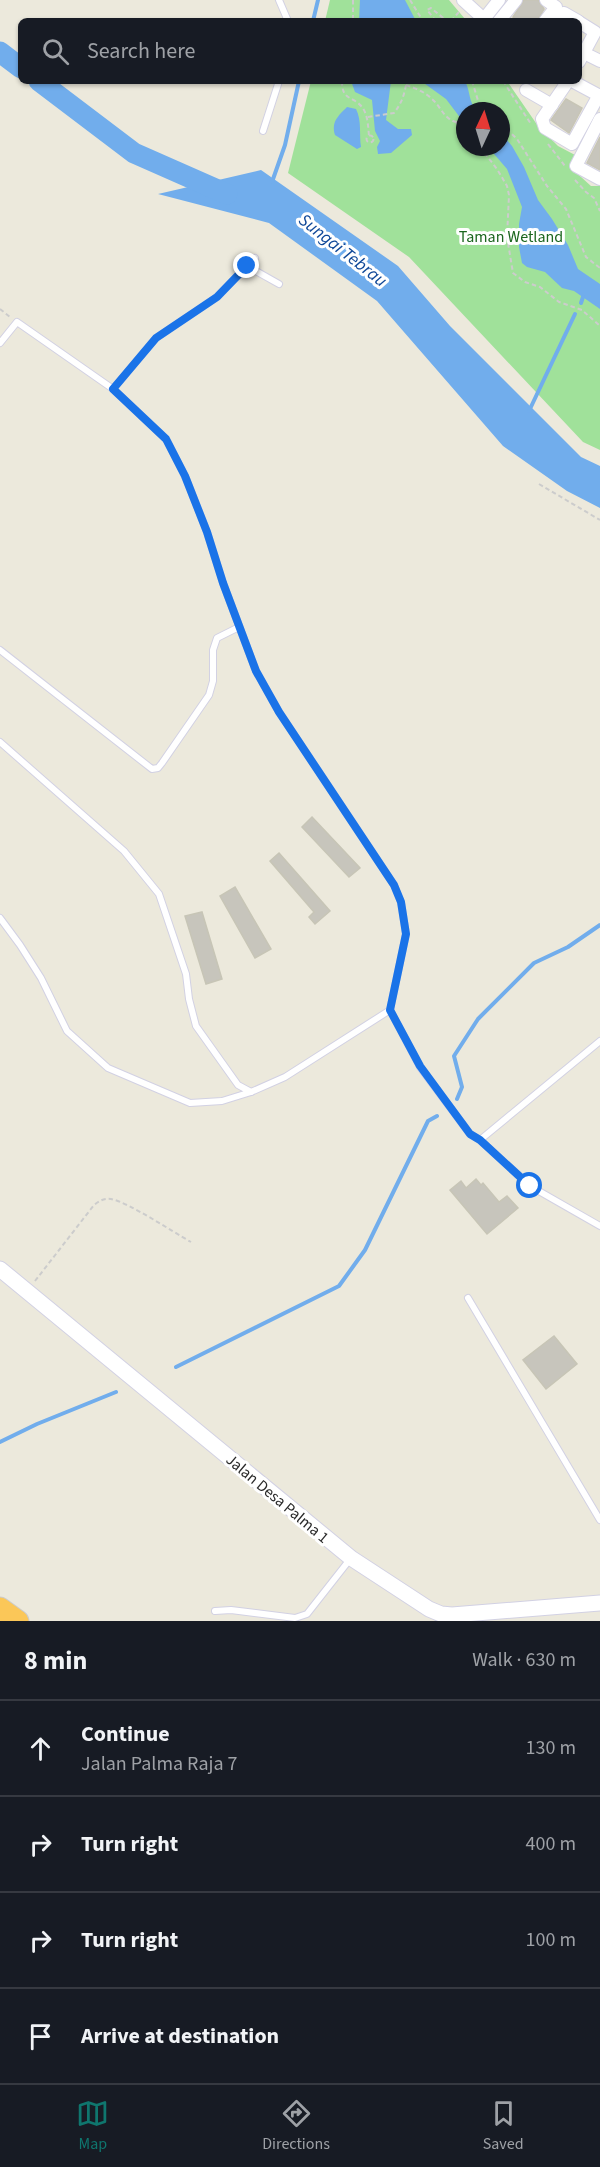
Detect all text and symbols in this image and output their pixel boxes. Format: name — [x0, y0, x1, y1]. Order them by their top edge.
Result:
search box — [18, 18, 582, 84]
icon: search — [39, 35, 72, 68]
text: Search here — [87, 35, 195, 67]
north arrow — [456, 102, 510, 156]
water label: Sungai Tebrau — [293, 208, 392, 293]
park label: Taman Wetland — [459, 226, 563, 248]
route end — [233, 252, 259, 278]
route start — [516, 1172, 542, 1198]
street label: Jalan Desa Palma 1 — [221, 1449, 334, 1549]
text: 8 min — [24, 1642, 87, 1679]
text: Walk · 630 m — [472, 1646, 576, 1674]
text: Continue — [81, 1718, 170, 1750]
icon: ahead — [24, 1732, 57, 1765]
text: 130 m — [526, 1734, 576, 1762]
text: Jalan Palma Raja 7 — [81, 1750, 237, 1778]
icon: right — [24, 1828, 57, 1861]
text: Turn right — [81, 1828, 178, 1860]
text: 400 m — [526, 1830, 576, 1858]
icon: right — [24, 1924, 57, 1957]
text: Turn right — [81, 1924, 178, 1956]
text: 100 m — [526, 1926, 576, 1954]
icon: arrive — [24, 2020, 57, 2053]
text: Arrive at destination — [81, 2020, 279, 2052]
tab: Map — [76, 2097, 109, 2155]
tab: Directions — [262, 2097, 330, 2155]
tab: Saved — [483, 2097, 524, 2155]

